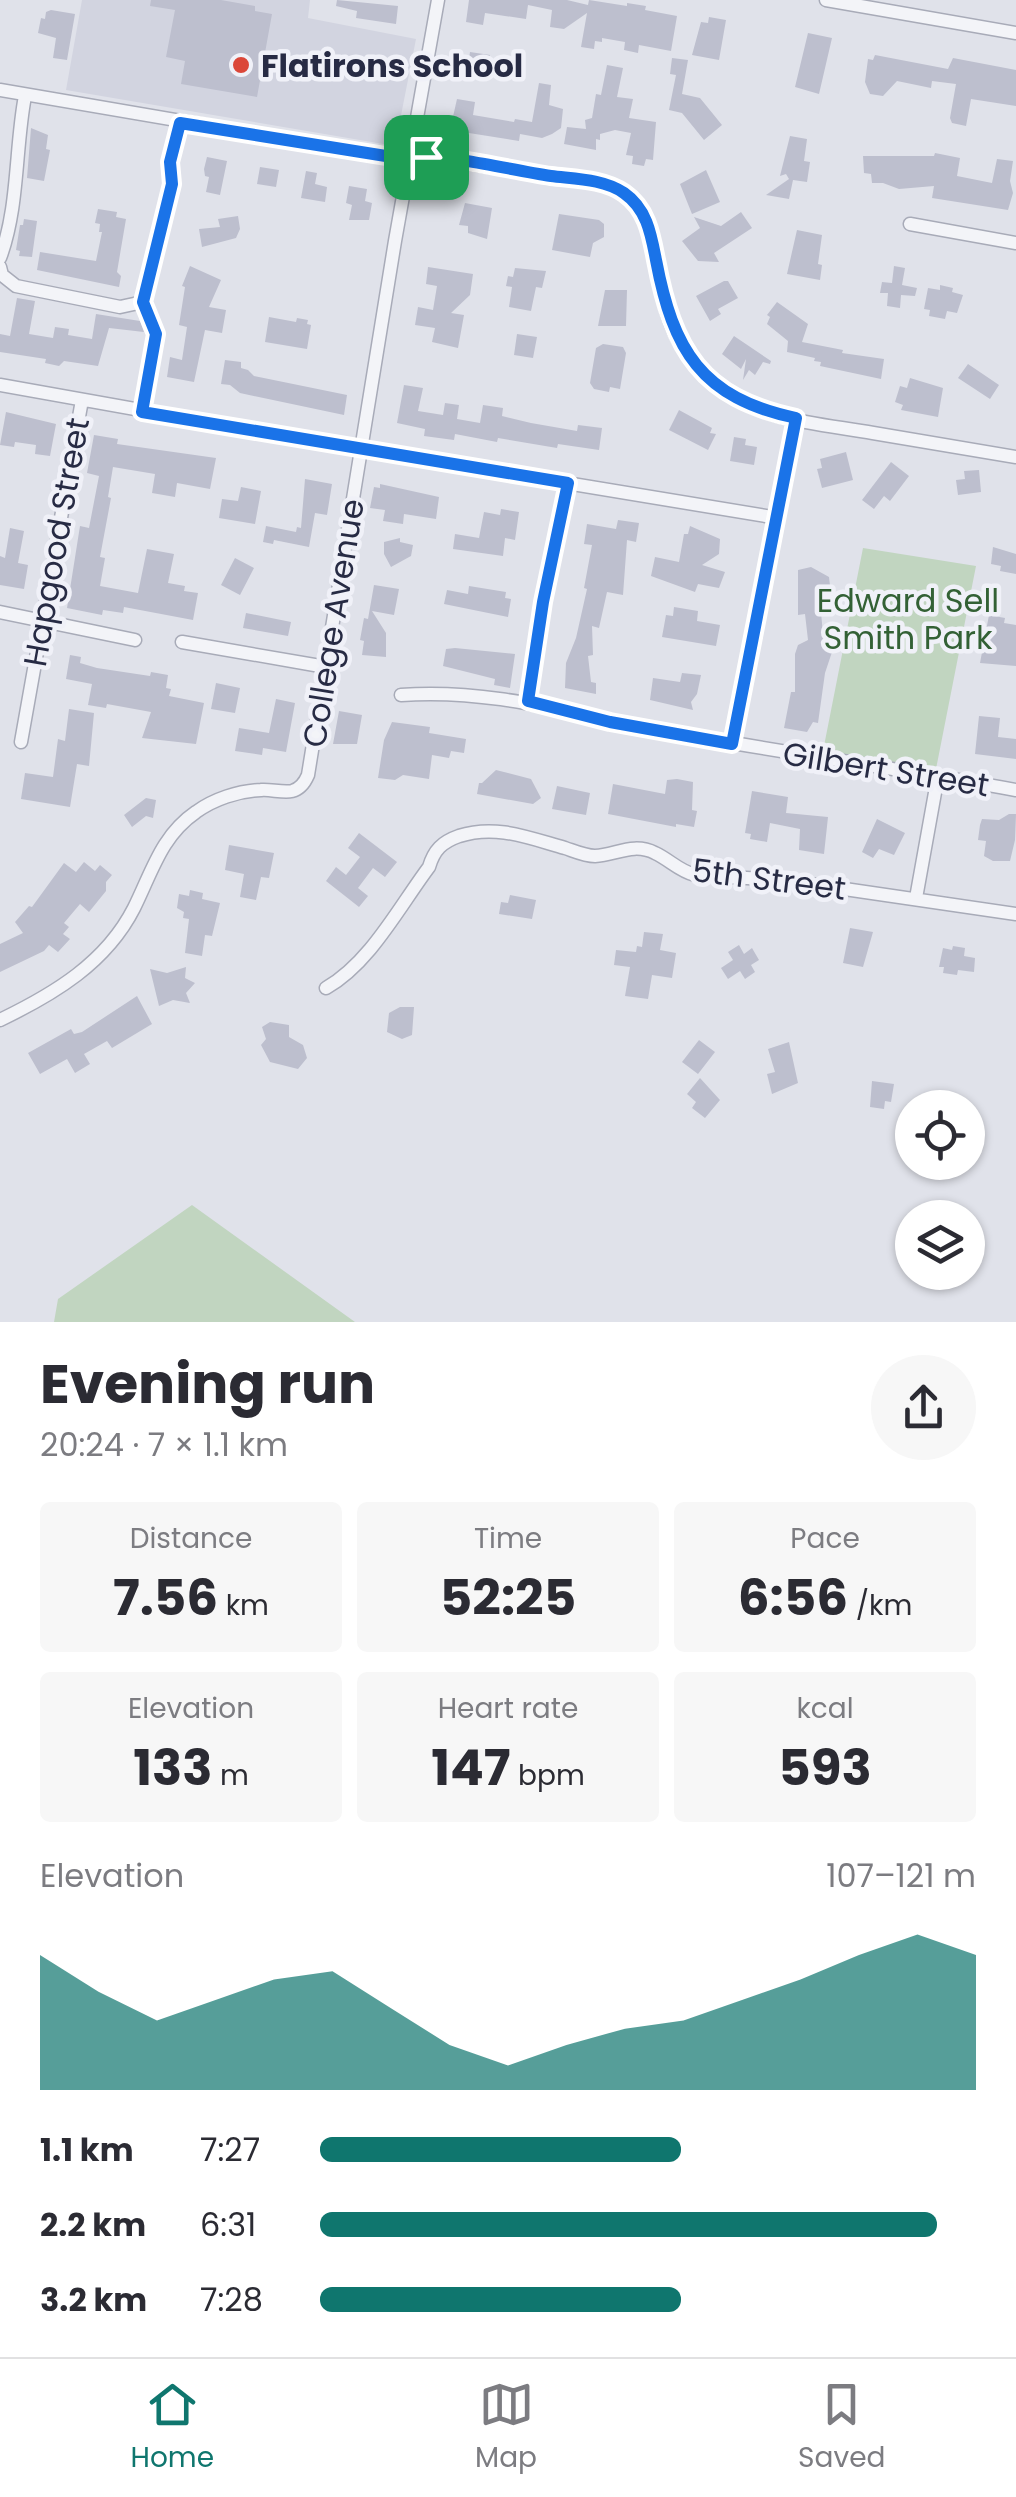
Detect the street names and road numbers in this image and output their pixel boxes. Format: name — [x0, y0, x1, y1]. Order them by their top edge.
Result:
street label: Hapgood Street — [12, 414, 100, 670]
street label: College Avenue — [291, 496, 375, 750]
street label: Gilbert Street — [780, 731, 992, 807]
street label: 5th Street — [690, 847, 848, 911]

